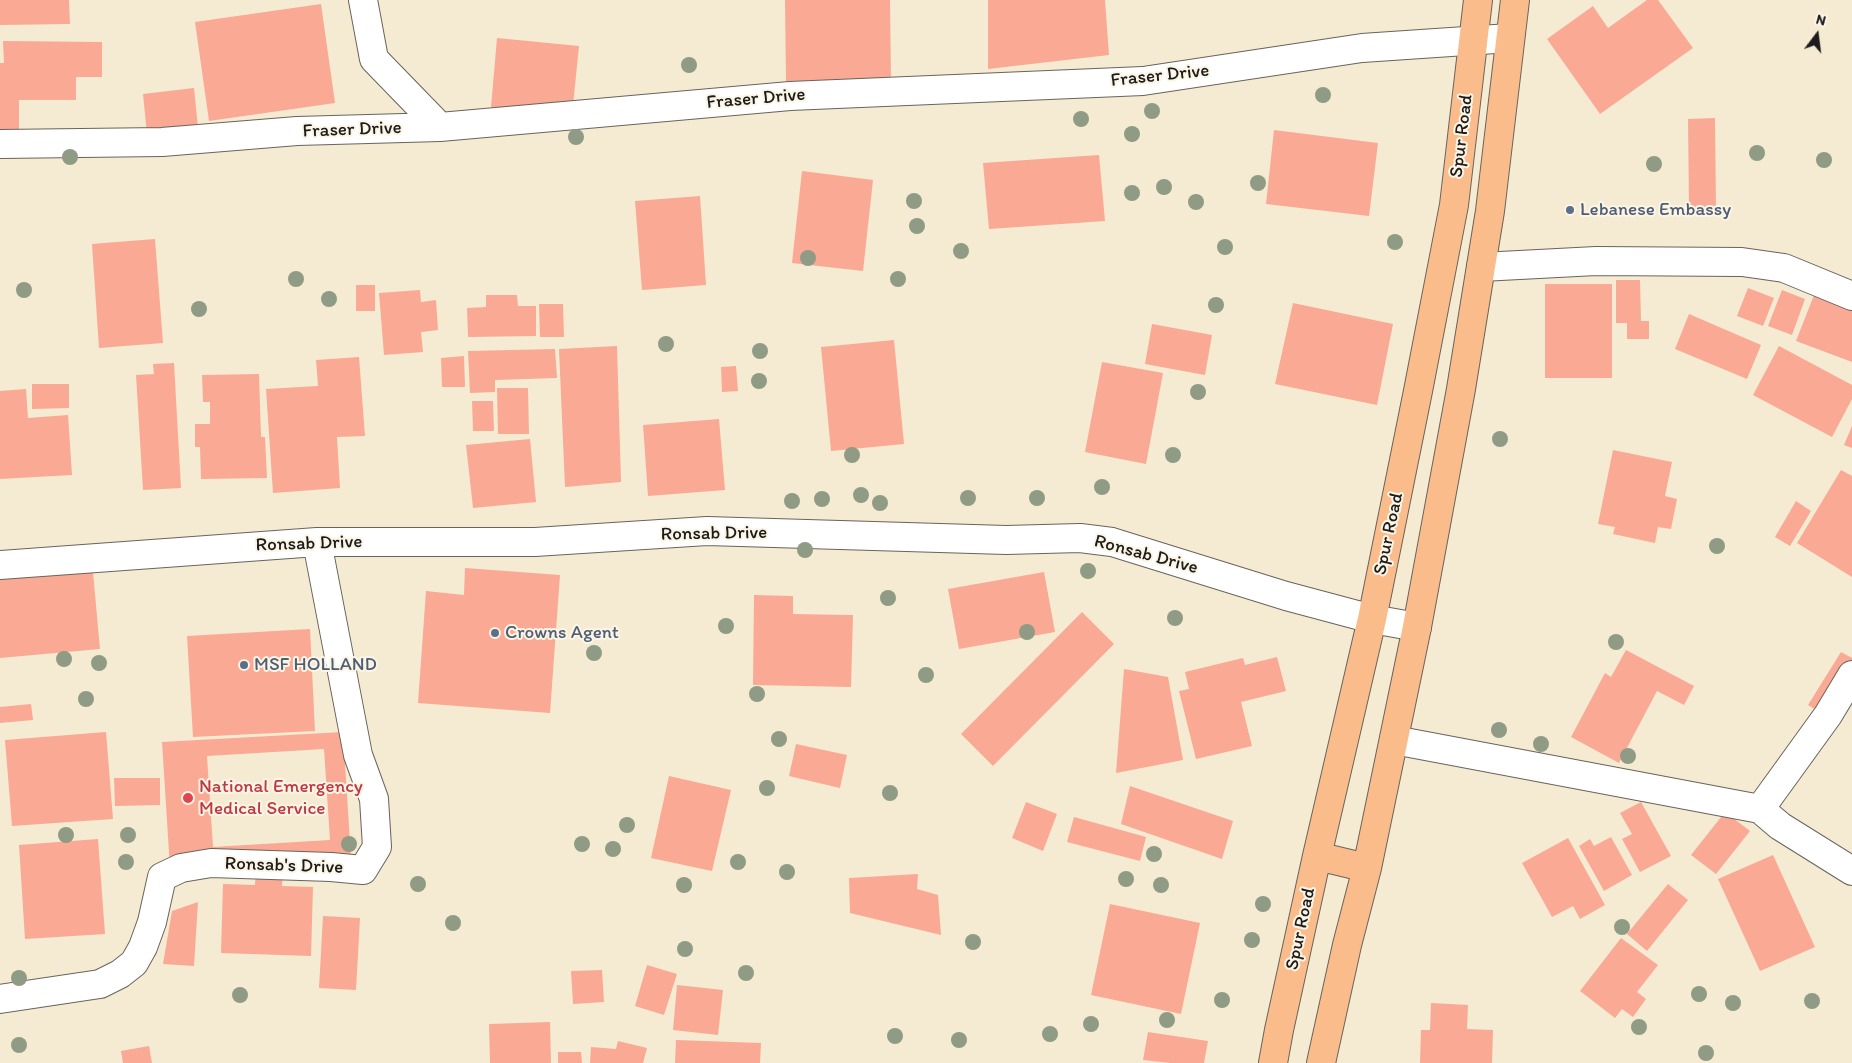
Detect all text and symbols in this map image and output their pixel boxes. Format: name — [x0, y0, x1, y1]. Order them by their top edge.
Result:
north arrow — [1792, 10, 1842, 60]
text: N — [1814, 11, 1828, 29]
street label: Fraser Drive — [1110, 59, 1210, 93]
street label: Fraser Drive — [706, 83, 806, 115]
street label: Spur Road — [1446, 93, 1478, 179]
street label: Fraser Drive — [302, 117, 402, 143]
place label: Lebanese Embassy — [1580, 199, 1731, 221]
marker: Lebanese Embassy — [1564, 204, 1576, 216]
street label: Spur Road — [1369, 491, 1409, 577]
street label: Ronsab Drive — [660, 522, 768, 546]
street label: Ronsab Drive — [1092, 530, 1200, 580]
street label: Ronsab Drive — [255, 531, 363, 557]
place label: Crowns Agent — [505, 622, 619, 644]
marker: Crowns Agent — [489, 627, 501, 639]
place label: MSF HOLLAND — [254, 654, 377, 676]
marker: MSF HOLLAND — [238, 659, 250, 671]
place label: National Emergency Medical Service — [199, 776, 363, 820]
marker: National Emergency Medical Service — [181, 791, 195, 805]
street label: Ronsab's Drive — [224, 853, 344, 879]
street label: Spur Road — [1281, 886, 1321, 972]

